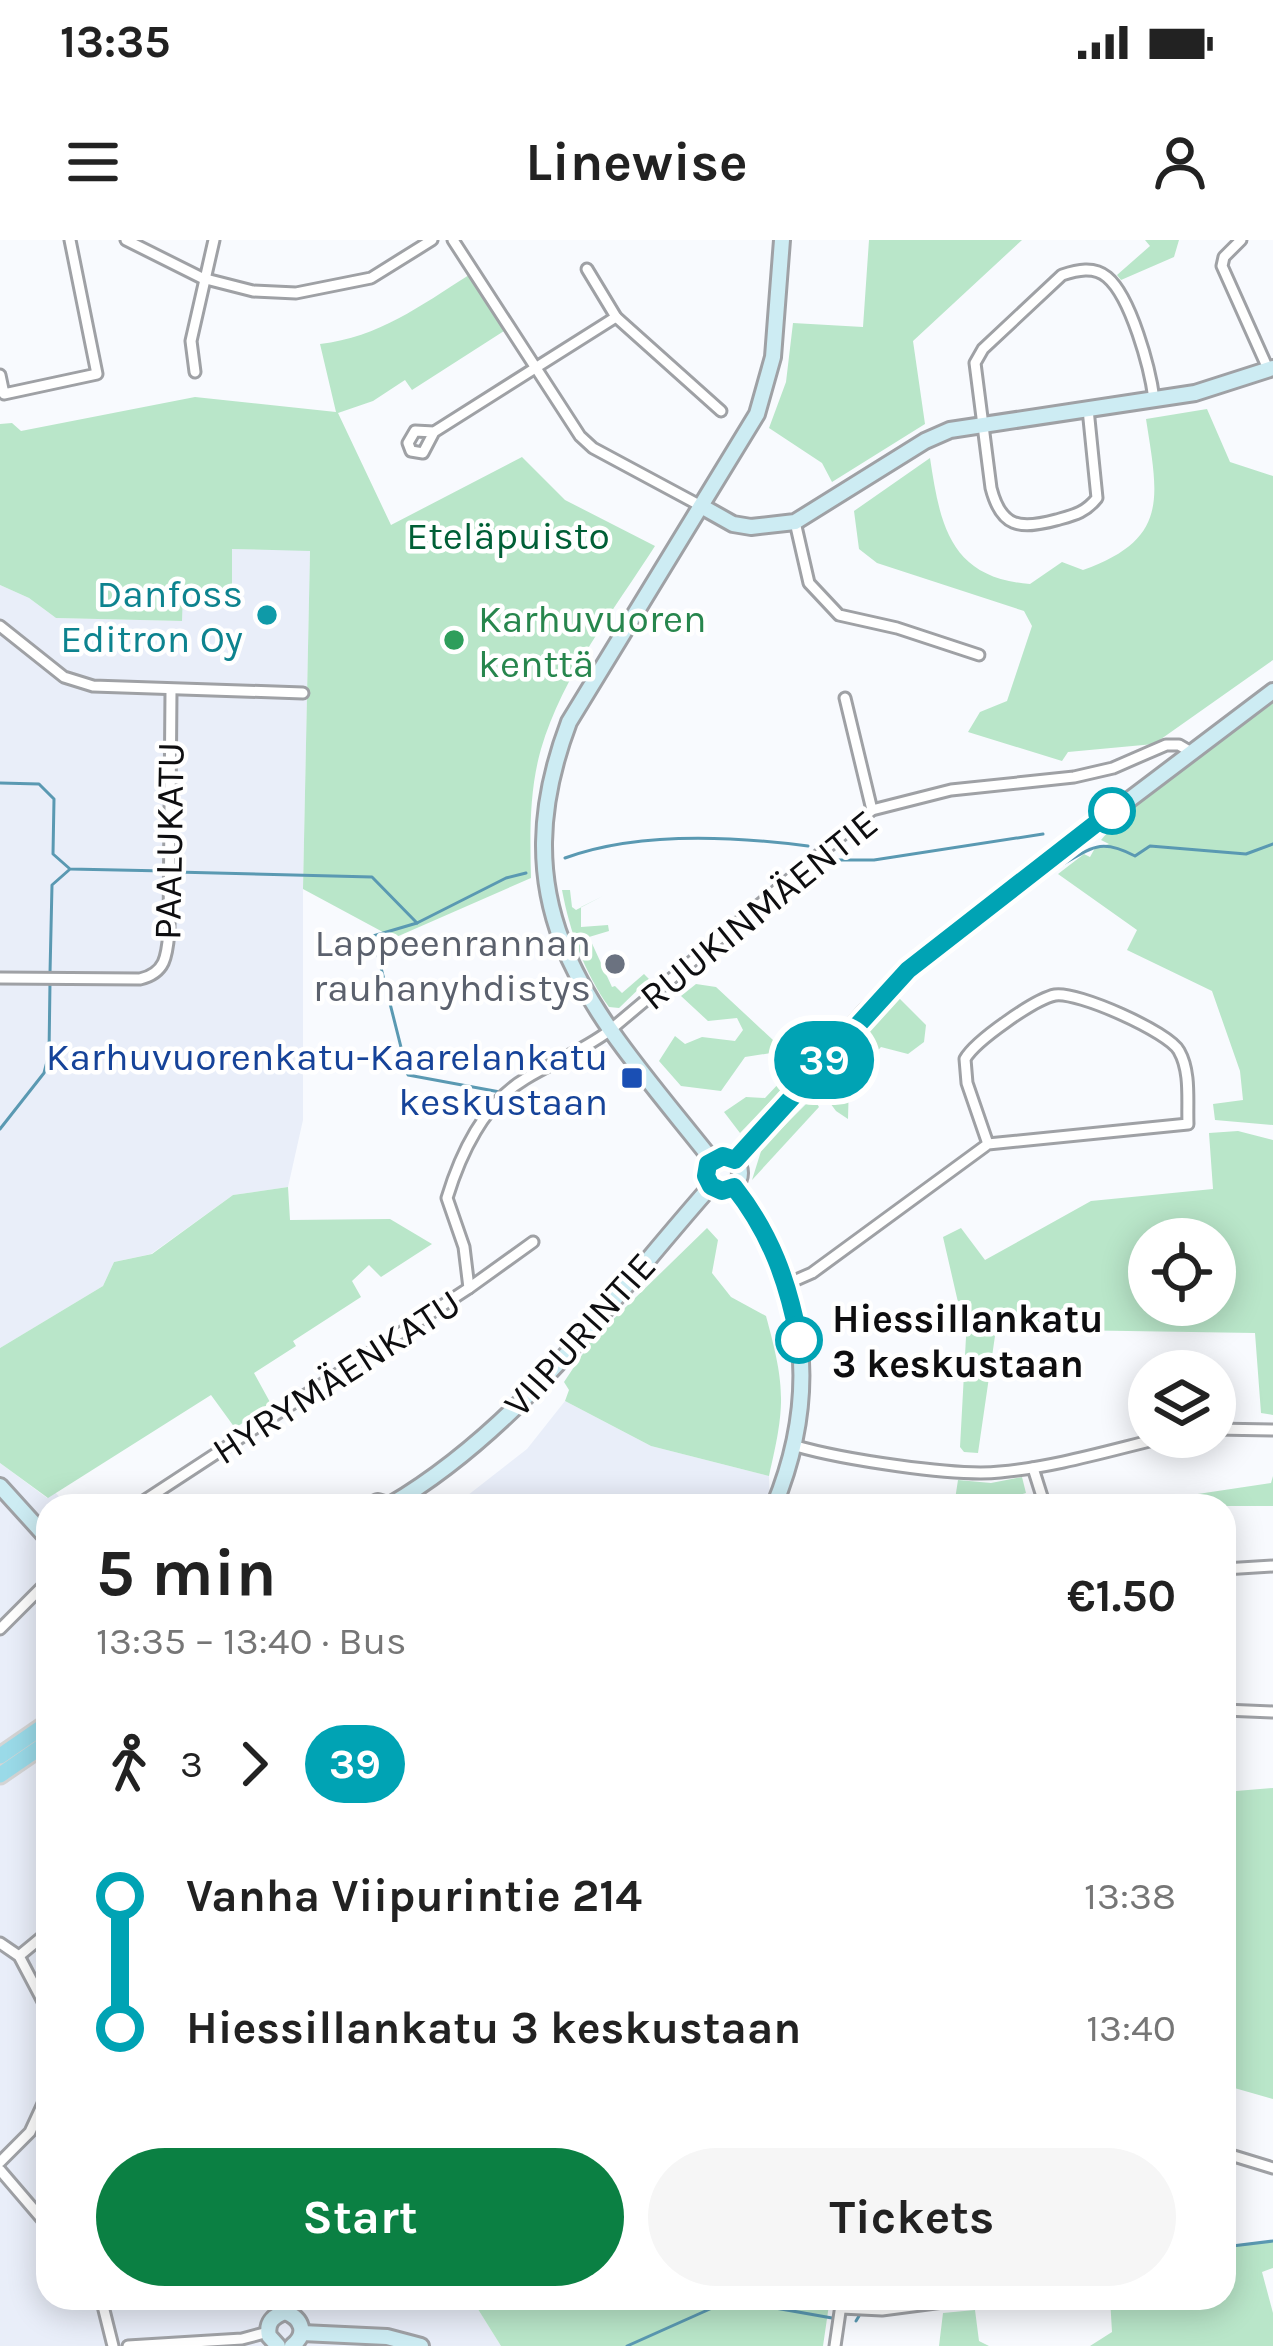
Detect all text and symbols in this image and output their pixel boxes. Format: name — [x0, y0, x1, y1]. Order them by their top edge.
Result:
text: 13:35 — [60, 16, 170, 68]
icon: menu — [60, 129, 126, 195]
icon: person — [1147, 129, 1213, 195]
text: Linewise — [525, 130, 748, 194]
park label: Eteläpuisto — [406, 513, 610, 559]
place label: Danfoss Editron Oy — [60, 571, 243, 662]
place label: Karhuvuoren kenttä — [478, 596, 707, 687]
marker: Danfoss Editron Oy — [254, 602, 280, 628]
marker: Karhuvuoren kenttä — [441, 627, 467, 653]
street label: PAALUKATU — [144, 742, 194, 940]
unlabelled marker — [1090, 789, 1134, 833]
street label: RUUKINMÄENTIE — [630, 800, 887, 1020]
place label: Lappeenrannan rauhanyhdistys — [313, 920, 591, 1011]
marker: Lappeenrannan rauhanyhdistys — [602, 951, 628, 977]
line badge: 39 — [770, 1021, 878, 1099]
place label: Karhuvuorenkatu-Kaarelankatu keskustaan — [46, 1034, 608, 1125]
text: 39 — [798, 1035, 850, 1085]
marker: Karhuvuorenkatu-Kaarelankatu keskustaan — [619, 1065, 645, 1091]
map controls — [1128, 1218, 1236, 1458]
button: locate — [1128, 1218, 1236, 1326]
street label: VIIPURINTIE — [494, 1243, 665, 1426]
street label: HYRYMÄENKATU — [204, 1280, 469, 1474]
place label: Hiessillankatu 3 keskustaan — [832, 1296, 1104, 1387]
marker: Hiessillankatu 3 keskustaan — [777, 1318, 821, 1362]
button: layers — [1128, 1350, 1236, 1458]
text: 5 min — [96, 1534, 277, 1612]
text: €1.50 — [1067, 1570, 1176, 1622]
text: 13:35 – 13:40 · Bus — [96, 1618, 407, 1664]
icon: walk — [96, 1731, 162, 1797]
icon: forward — [221, 1731, 287, 1797]
text: 39 — [329, 1739, 381, 1789]
text: 3 — [180, 1741, 203, 1787]
text: Vanha Viipurintie 214 — [186, 1870, 642, 1922]
text: 13:38 — [1084, 1873, 1176, 1919]
text: Hiessillankatu 3 keskustaan — [186, 2002, 801, 2054]
text: 13:40 — [1086, 2005, 1176, 2051]
button: Start — [96, 2148, 624, 2286]
button: Tickets — [648, 2148, 1176, 2286]

